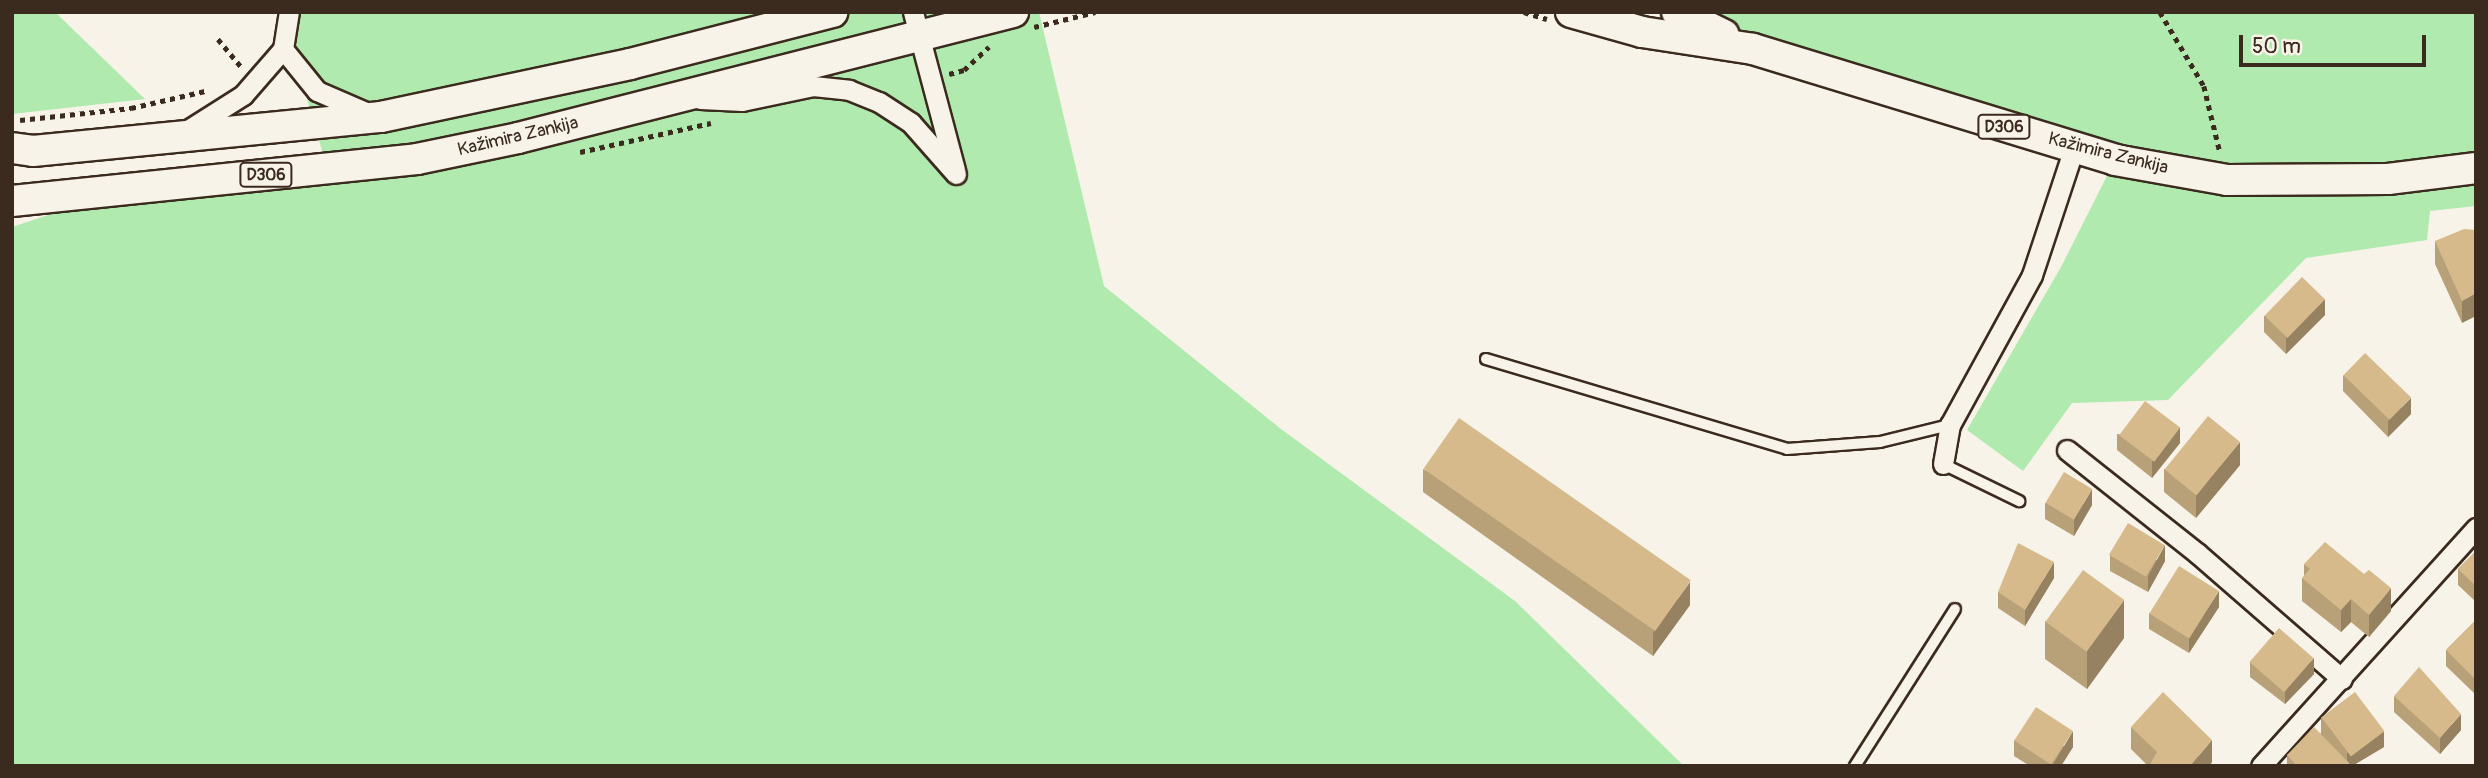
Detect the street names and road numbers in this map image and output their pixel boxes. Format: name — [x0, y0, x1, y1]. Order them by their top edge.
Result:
street label: Kažimira Zankija — [456, 113, 580, 161]
road number: D306 — [1976, 114, 2032, 140]
street label: Kažimira Zankija — [2046, 129, 2170, 179]
road number: D306 — [238, 162, 294, 188]

